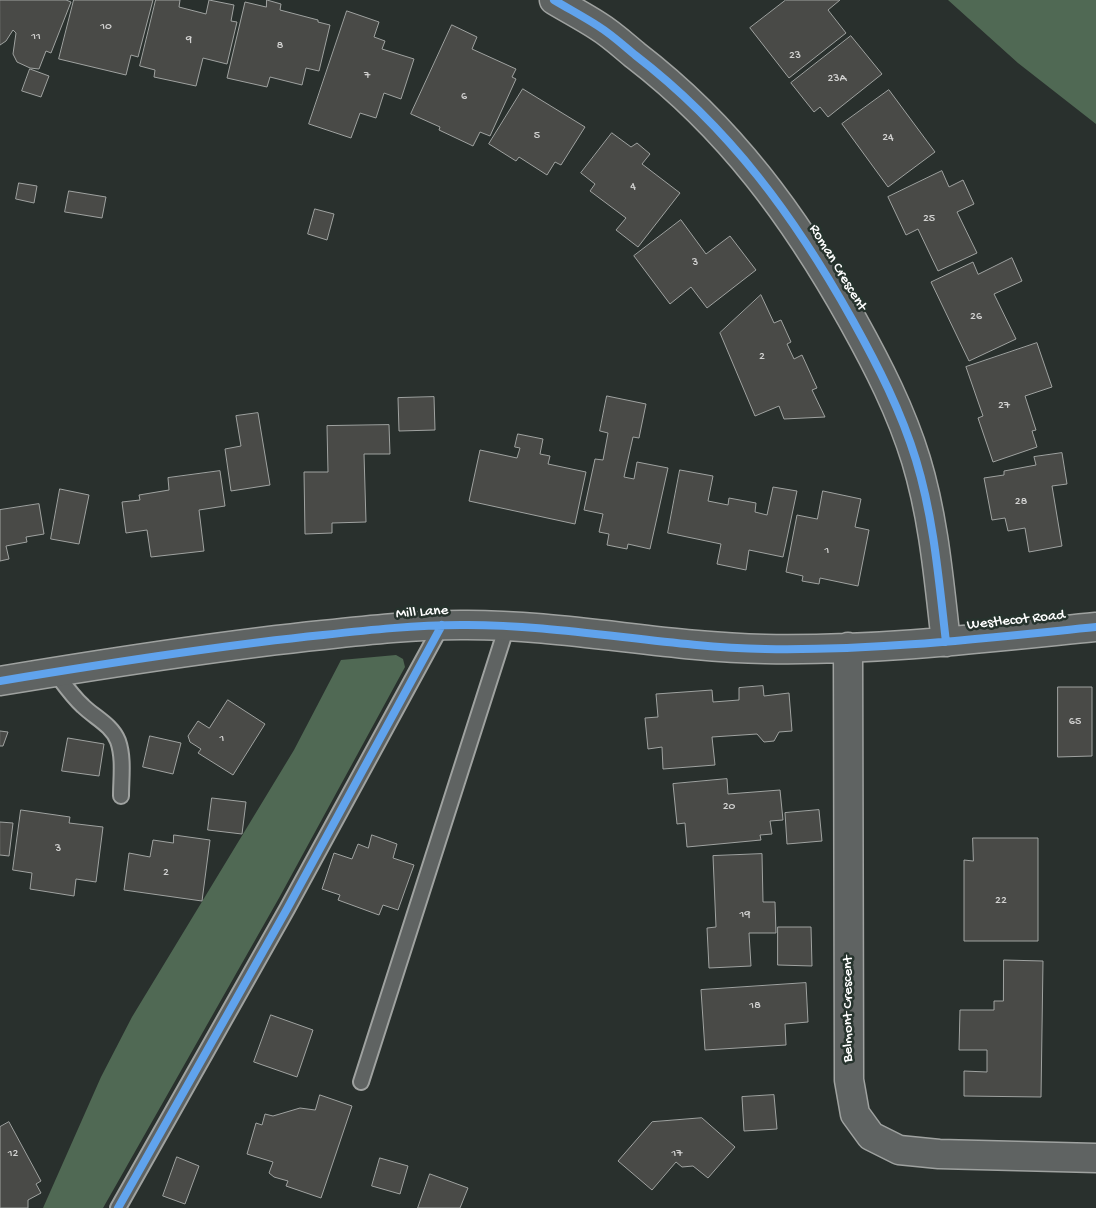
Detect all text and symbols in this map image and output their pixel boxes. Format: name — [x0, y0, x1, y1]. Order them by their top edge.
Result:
house number: 10 — [100, 20, 112, 34]
house number: 11 — [31, 30, 41, 44]
house number: 9 — [186, 33, 192, 47]
house number: 8 — [277, 39, 283, 53]
house number: 23 — [789, 49, 801, 63]
house number: 7 — [364, 69, 370, 83]
house number: 23A — [827, 72, 847, 86]
house number: 6 — [461, 90, 467, 104]
house number: 5 — [534, 129, 540, 143]
house number: 24 — [882, 131, 894, 145]
house number: 4 — [630, 180, 636, 194]
house number: 25 — [923, 212, 935, 226]
street label: Roman Crescent — [804, 221, 870, 315]
house number: 3 — [692, 256, 698, 270]
house number: 26 — [970, 310, 982, 324]
house number: 2 — [759, 350, 765, 364]
house number: 27 — [998, 399, 1010, 413]
house number: 28 — [1015, 495, 1027, 509]
house number: 1 — [825, 544, 829, 558]
street label: Mill Lane — [395, 602, 449, 624]
street label: Westlecot Road — [966, 607, 1066, 635]
house number: 65 — [1069, 715, 1081, 729]
house number: 1 — [220, 732, 224, 746]
house number: 20 — [723, 800, 735, 814]
house number: 3 — [55, 842, 61, 856]
house number: 2 — [163, 866, 169, 880]
house number: 22 — [995, 894, 1007, 908]
house number: 19 — [740, 908, 750, 922]
street label: Belmont Crescent — [840, 956, 858, 1062]
house number: 18 — [749, 999, 761, 1013]
house number: 12 — [8, 1147, 18, 1161]
house number: 17 — [671, 1147, 683, 1161]

